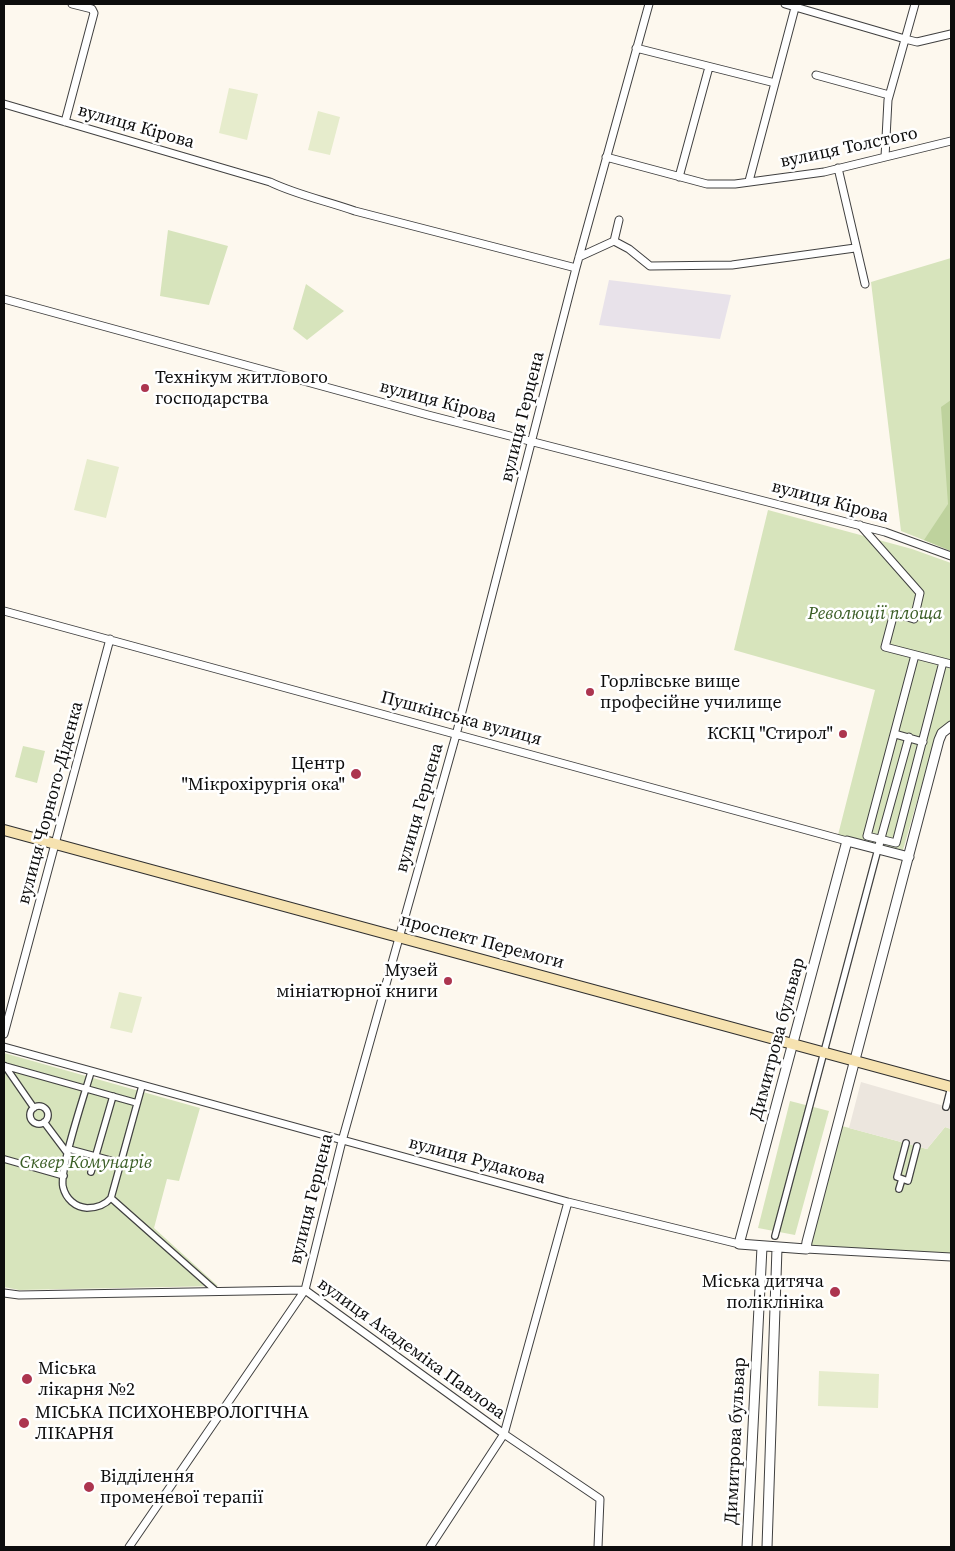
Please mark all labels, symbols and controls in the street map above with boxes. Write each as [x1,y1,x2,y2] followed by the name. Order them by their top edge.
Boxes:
[75,100,197,154] street label: вулиця Кірова
[778,123,920,173] street label: вулиця Толстого
[496,349,550,485] street label: вулиця Герцена
[155,367,328,409] place label: Технікум житлового господарства
[377,376,499,428] street label: вулиця Кірова
[139,382,151,394] marker: Технікум житлового господарства
[769,476,891,528] street label: вулиця Кірова
[808,603,942,625] park label: Революції площа
[600,671,782,714] place label: Горлівське вище професійне училище
[584,686,596,698] marker: Горлівське вище професійне училище
[378,687,544,751] street label: Пушкінська вулиця
[13,699,89,907] street label: вулиця Чорного-Діденка
[707,723,833,745] place label: КСКЦ "Стирол"
[837,728,849,740] marker: КСКЦ "Стирол"
[391,741,449,875] street label: вулиця Герцена
[181,753,345,796] place label: Центр "Мікрохірургія ока"
[349,767,363,781] marker: Центр "Мікрохірургія ока"
[398,910,566,974] street label: проспект Перемоги
[746,955,810,1123] street label: Димитрова бульвар
[276,960,438,1002] place label: Музей мініатюрної книги
[442,975,454,987] marker: Музей мініатюрної книги
[285,1131,339,1267] street label: вулиця Герцена
[406,1132,548,1190] street label: вулиця Рудакова
[20,1152,152,1174] park label: Сквер Комунарів
[702,1271,824,1314] place label: Міська дитяча поліклініка
[313,1274,509,1424] street label: вулиця Академіка Павлова
[828,1285,842,1299] marker: Міська дитяча поліклініка
[721,1357,751,1525] street label: Димитрова бульвар
[38,1358,135,1400] place label: Міська лікарня №2
[20,1372,34,1386] marker: Міська лікарня №2
[35,1402,309,1445] place label: МІСЬКА ПСИХОНЕВРОЛОГІЧНА ЛІКАРНЯ
[17,1416,31,1430] marker: МІСЬКА ПСИХОНЕВРОЛОГІЧНА ЛІКАРНЯ
[100,1466,263,1508] place label: Відділення променевої терапії
[82,1480,96,1494] marker: Відділення променевої терапії

